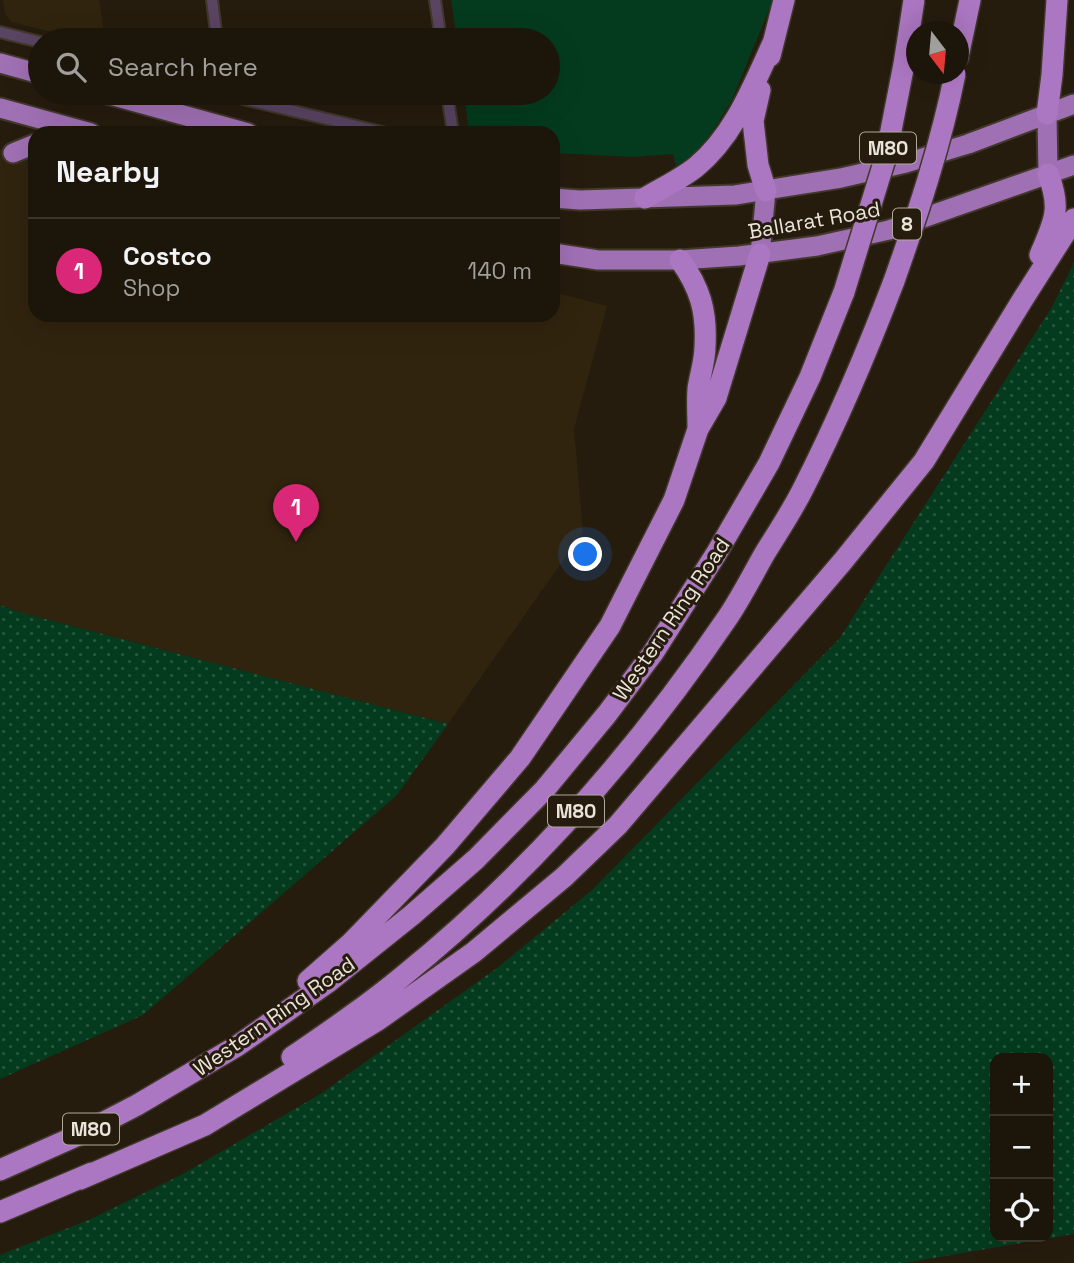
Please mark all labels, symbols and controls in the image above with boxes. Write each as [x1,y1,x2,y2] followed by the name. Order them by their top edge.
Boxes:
[906,21,969,84] north arrow
[28,28,560,105] search box
[52,48,90,86] icon: search
[108,50,258,84] text: Search here
[860,132,916,164] road number: M80
[56,152,160,191] text: Nearby
[746,195,882,245] street label: Ballarat Road
[893,208,921,240] road number: 8
[123,239,212,273] text: Costco
[74,256,84,286] text: 1
[468,256,532,286] text: 140 m
[123,273,180,303] text: Shop
[273,484,319,542] pin: 1
[606,532,736,706] street label: Western Ring Road
[568,537,602,571] your location
[548,796,604,826] road number: M80
[188,950,360,1082] street label: Western Ring Road
[990,1053,1053,1242] map controls
[990,1053,1053,1116] button: +
[63,1114,119,1144] road number: M80
[990,1116,1053,1179] button: −
[990,1179,1053,1242] button: locate

